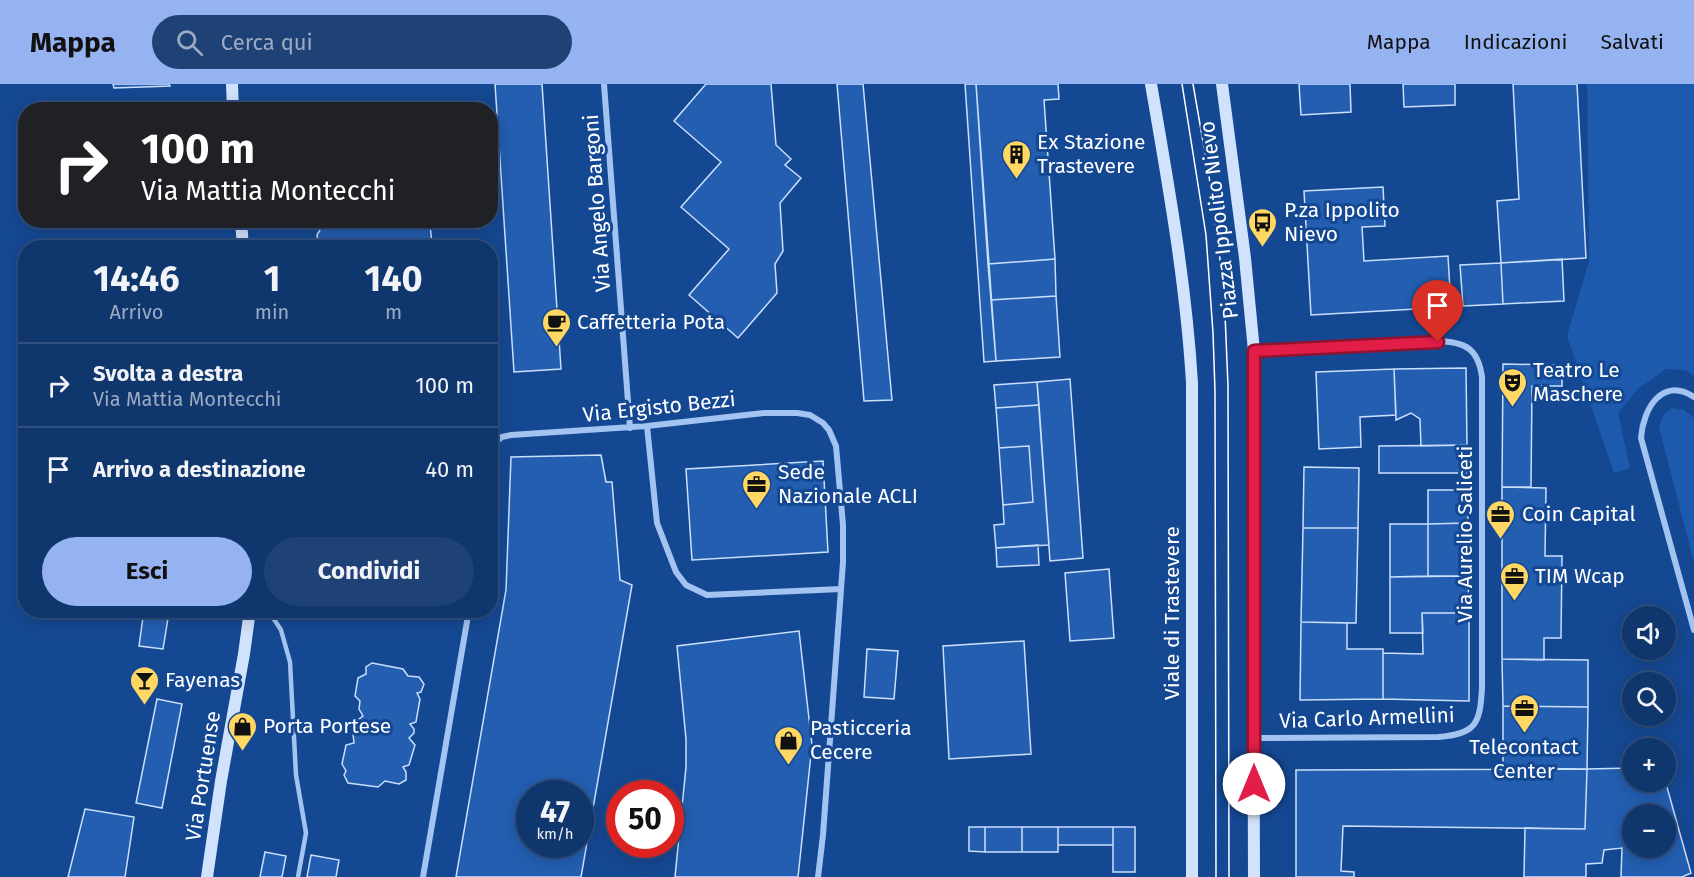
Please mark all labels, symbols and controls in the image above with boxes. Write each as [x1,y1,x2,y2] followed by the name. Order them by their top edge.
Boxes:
[152,15,572,69] search box
[30,26,116,59] text: Mappa
[173,26,206,59] icon: search
[221,29,313,56] text: Cerca qui
[1367,29,1431,55] text: Mappa
[1464,29,1567,55] text: Indicazioni
[1600,29,1664,55] text: Salvati
[578,113,616,293] street label: Via Angelo Bargoni
[1194,120,1244,320] street label: Piazza Ippolito Nievo
[141,124,255,174] text: 100 m
[42,126,120,204] icon: right
[1037,129,1145,179] place label: Ex Stazione Trastevere
[1000,138,1032,180] building icon: Ex Stazione Trastevere
[141,175,395,207] text: Via Mattia Montecchi
[1284,197,1400,247] place label: P.za Ippolito Nievo
[1247,206,1279,248] bus stop icon: P.za Ippolito Nievo
[93,257,179,301] text: 14:46
[264,257,280,301] text: 1
[365,257,423,301] text: 140
[1412,280,1463,342] pin
[1421,289,1454,322] icon: arrive
[109,300,163,324] text: Arrivo
[255,300,289,324] text: min
[385,300,402,324] text: m
[540,306,572,348] cafe icon: Caffetteria Pota
[577,309,725,335] place label: Caffetteria Pota
[1533,357,1623,407] place label: Teatro Le Maschere
[93,360,243,387] text: Svolta a destra
[1496,366,1528,408] theatre icon: Teatro Le Maschere
[42,369,75,402] icon: right
[415,372,474,399] text: 100 m
[581,386,737,428] street label: Via Ergisto Bezzi
[93,387,282,411] text: Via Mattia Montecchi
[1452,446,1478,622] street label: Via Aurelio Saliceti
[42,453,75,486] icon: arrive
[93,456,306,483] text: Arrivo a destinazione
[425,456,474,483] text: 40 m
[778,459,918,509] place label: Sede Nazionale ACLI
[741,468,773,510] office icon: Sede Nazionale ACLI
[1485,498,1517,540] office icon: Coin Capital
[1522,501,1636,527] place label: Coin Capital
[1159,526,1185,700] street label: Viale di Trastevere
[42,537,252,606] button: Esci
[264,537,474,606] button: Condividi
[1498,560,1530,602] office icon: TIM Wcap
[1535,563,1625,589] place label: TIM Wcap
[1622,606,1676,858] map controls
[1622,606,1676,660] button: sound
[128,664,160,706] bar icon: Fayenas
[165,667,240,693] place label: Fayenas
[1622,672,1676,726] button: search
[1508,692,1540,734] office icon: Telecontact Center
[1279,702,1455,734] street label: Via Carlo Armellini
[180,709,226,843] street label: Via Portuense
[226,710,258,752] shop icon: Porta Portese
[263,713,391,739] place label: Porta Portese
[810,715,912,765] place label: Pasticceria Cecere
[773,724,805,766] shop icon: Pasticceria Cecere
[1469,734,1579,784] place label: Telecontact Center
[1622,738,1676,792] button: +
[1222,752,1286,816] position arrow
[606,780,684,858] speed limit sign: 50
[540,794,570,830] text: 47
[1622,804,1676,858] button: −
[536,825,574,843] text: km/h

